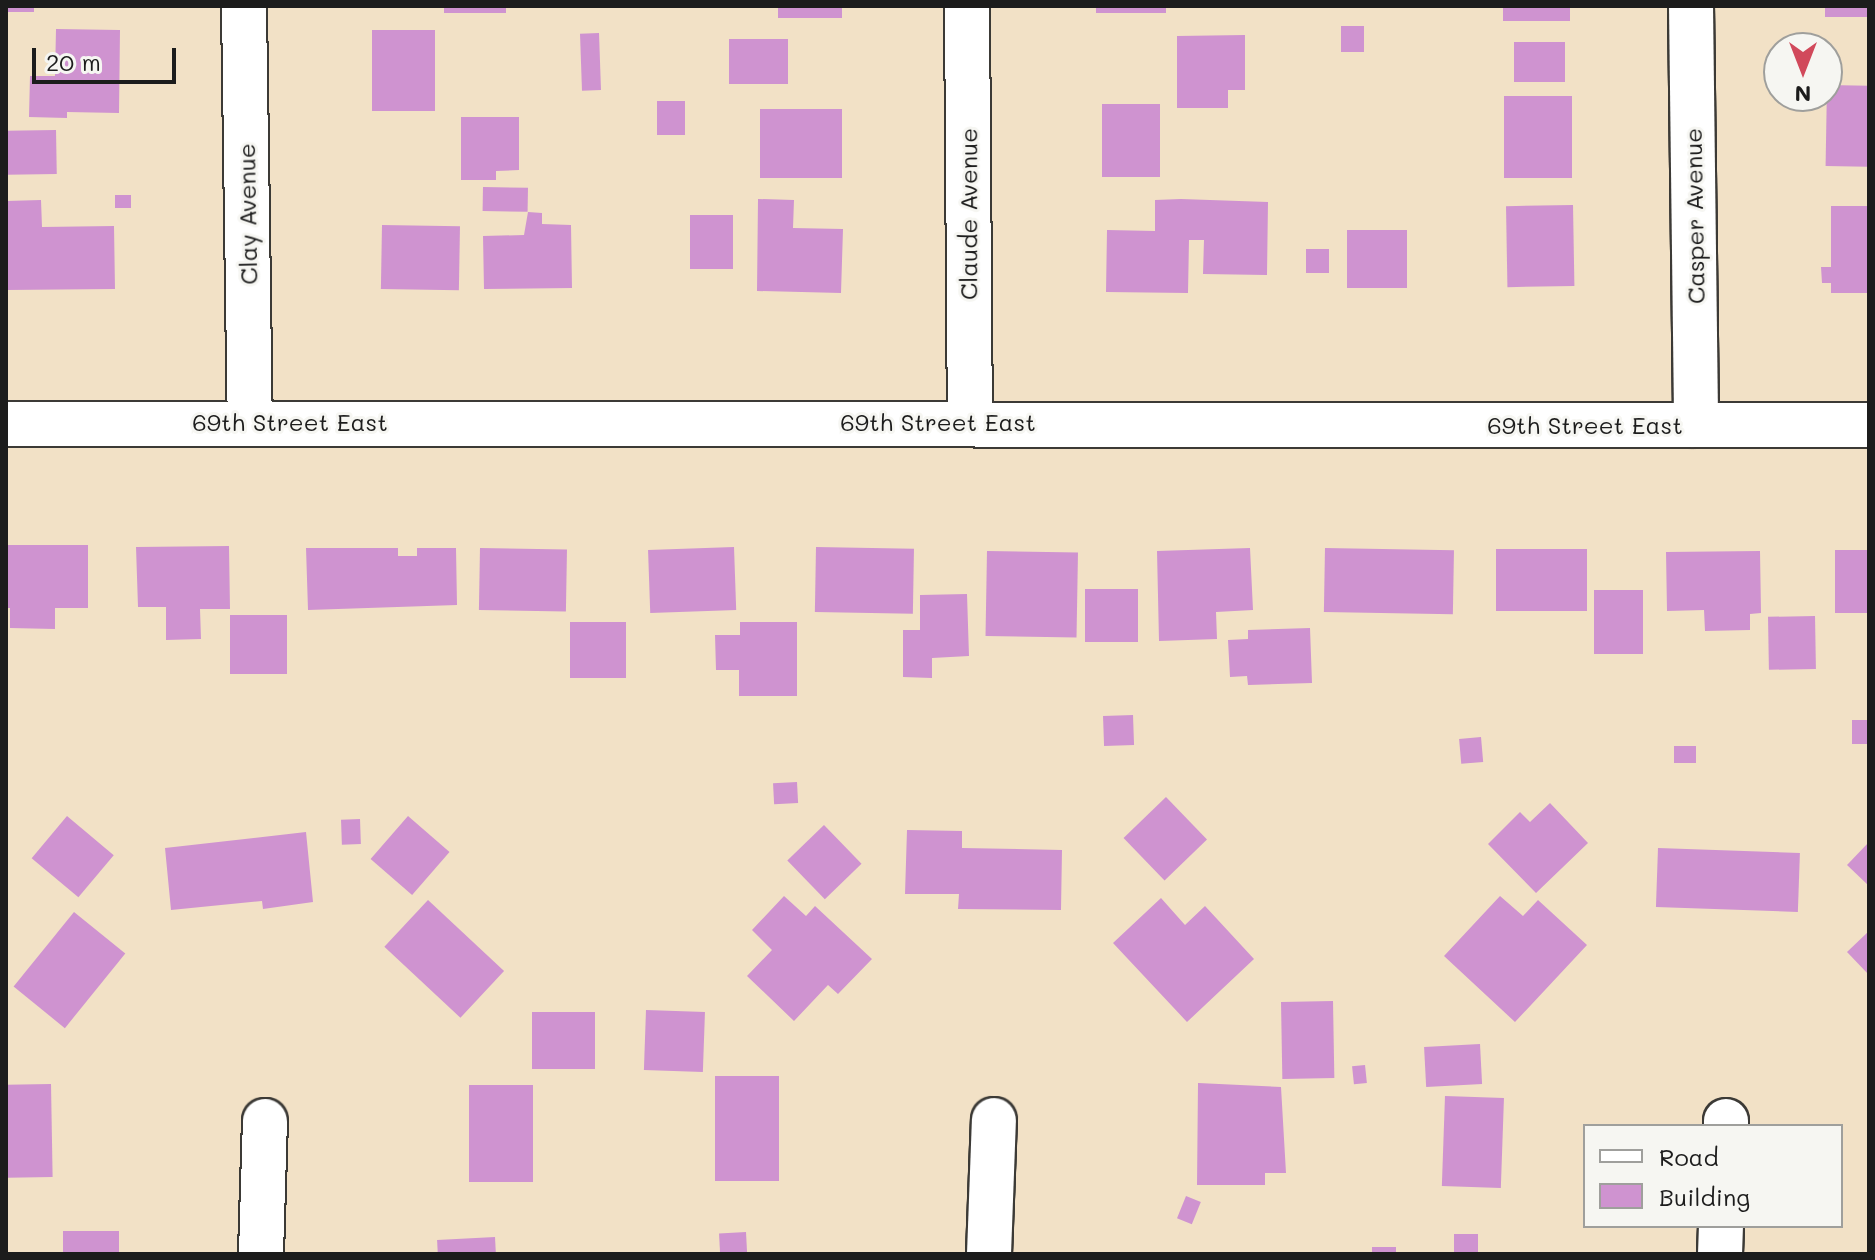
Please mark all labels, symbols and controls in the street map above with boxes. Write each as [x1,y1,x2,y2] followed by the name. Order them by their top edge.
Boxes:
[36,32,180,82] scale bar
[1763,32,1843,112] north arrow
[46,46,101,77] text: 20 m
[1795,80,1811,109] text: N
[954,128,982,300] street label: Claude Avenue
[1678,128,1710,304] street label: Casper Avenue
[231,143,263,285] street label: Clay Avenue
[192,408,388,436] street label: 69th Street East
[840,408,1036,436] street label: 69th Street East
[1487,411,1683,439] street label: 69th Street East
[1583,1124,1843,1228] legend
[1659,1141,1719,1172] text: Road
[1659,1181,1750,1212] text: Building

